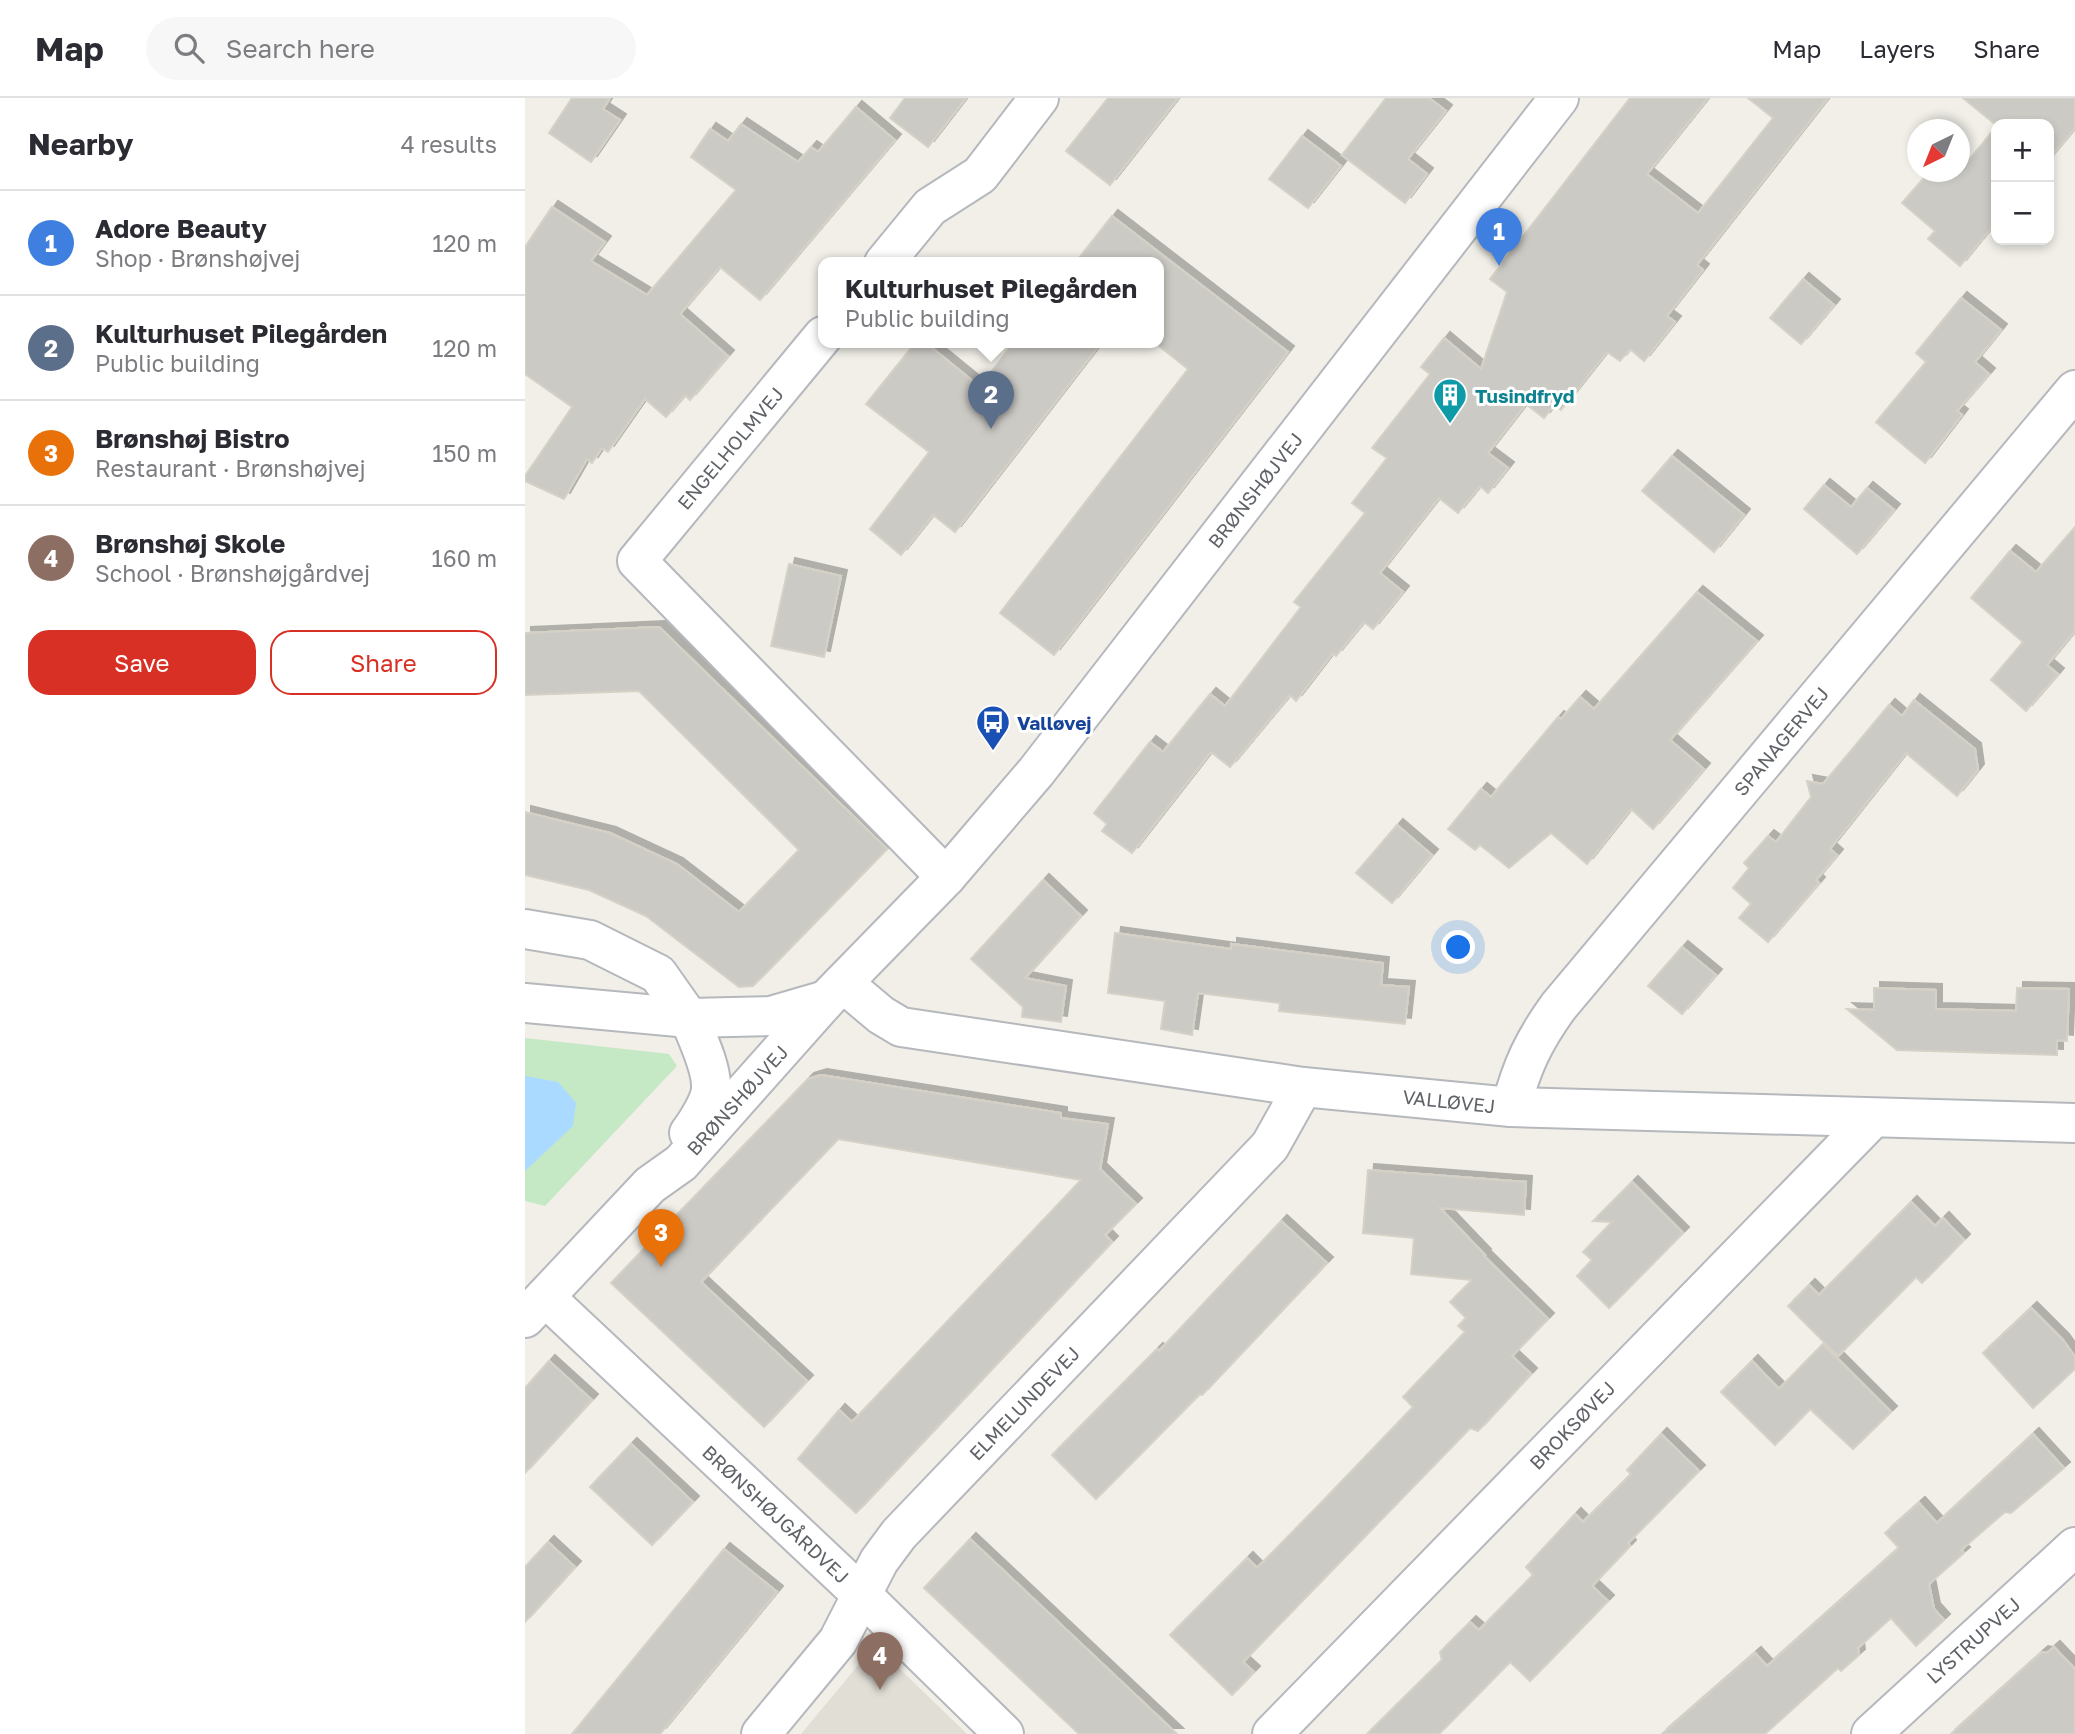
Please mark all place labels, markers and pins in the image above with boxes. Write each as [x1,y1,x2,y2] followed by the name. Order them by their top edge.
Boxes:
[1476,208,1522,266] pin: 1
[968,371,1014,429] pin: 2
[1431,376,1469,425] building icon: Tusindfryd
[1475,384,1574,407] place label: Tusindfryd
[974,703,1012,752] bus stop icon: Valløvej
[1017,711,1092,734] place label: Valløvej
[638,1209,684,1267] pin: 3
[857,1632,903,1690] pin: 4

